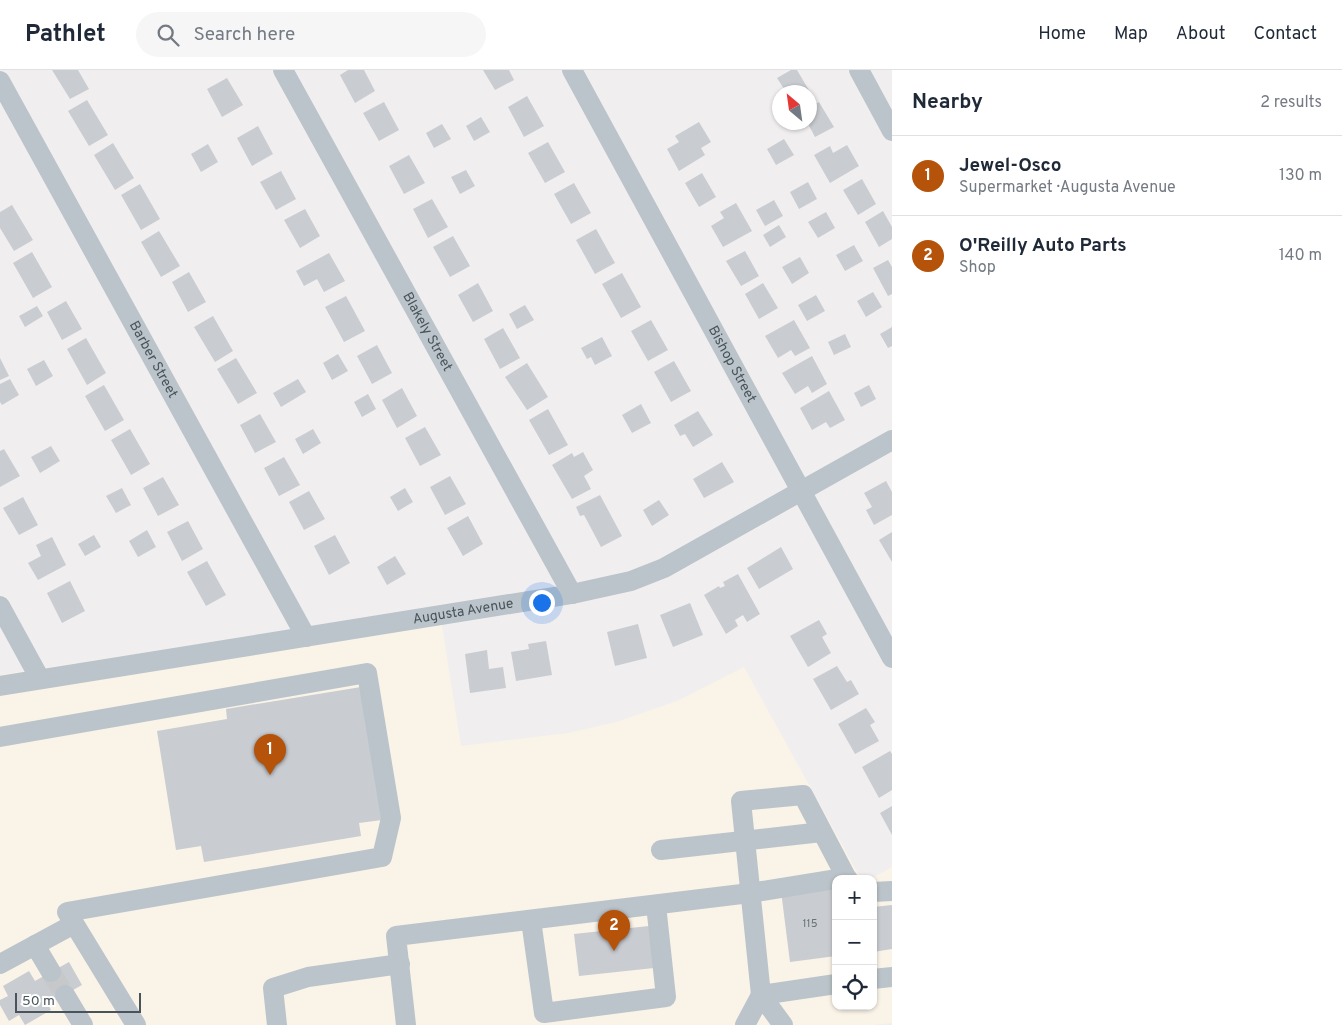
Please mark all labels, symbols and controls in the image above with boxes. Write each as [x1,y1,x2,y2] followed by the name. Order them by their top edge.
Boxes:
[136,12,486,57] search box
[25,20,106,50] text: Pathlet
[154,21,182,49] icon: search
[194,23,295,47] text: Search here
[1038,23,1086,46] text: Home
[1114,23,1148,46] text: Map
[1176,23,1225,46] text: About
[1253,23,1317,46] text: Contact
[772,85,817,130] north arrow
[912,89,983,116] text: Nearby
[1260,93,1322,113] text: 2 results
[959,154,1062,178] text: Jewel-Osco
[925,166,931,186] text: 1
[1279,166,1322,186] text: 130 m
[959,178,1176,198] text: Supermarket · Augusta Avenue
[959,234,1127,258] text: O'Reilly Auto Parts
[923,246,933,266] text: 2
[1279,246,1322,266] text: 140 m
[959,258,996,278] text: Shop
[399,289,456,374] street label: Blakely Street
[125,318,181,401] street label: Barber Street
[704,323,760,406] street label: Bishop Street
[529,590,555,616] your location
[412,595,515,628] street label: Augusta Avenue
[254,734,286,775] pin: 1
[832,875,877,1010] map controls
[832,875,877,920] button: +
[598,910,630,951] pin: 2
[802,917,818,931] house number: 115
[832,920,877,965] button: −
[832,965,877,1010] button: locate
[15,990,141,1013] scale bar
[22,993,55,1010] text: 50 m

